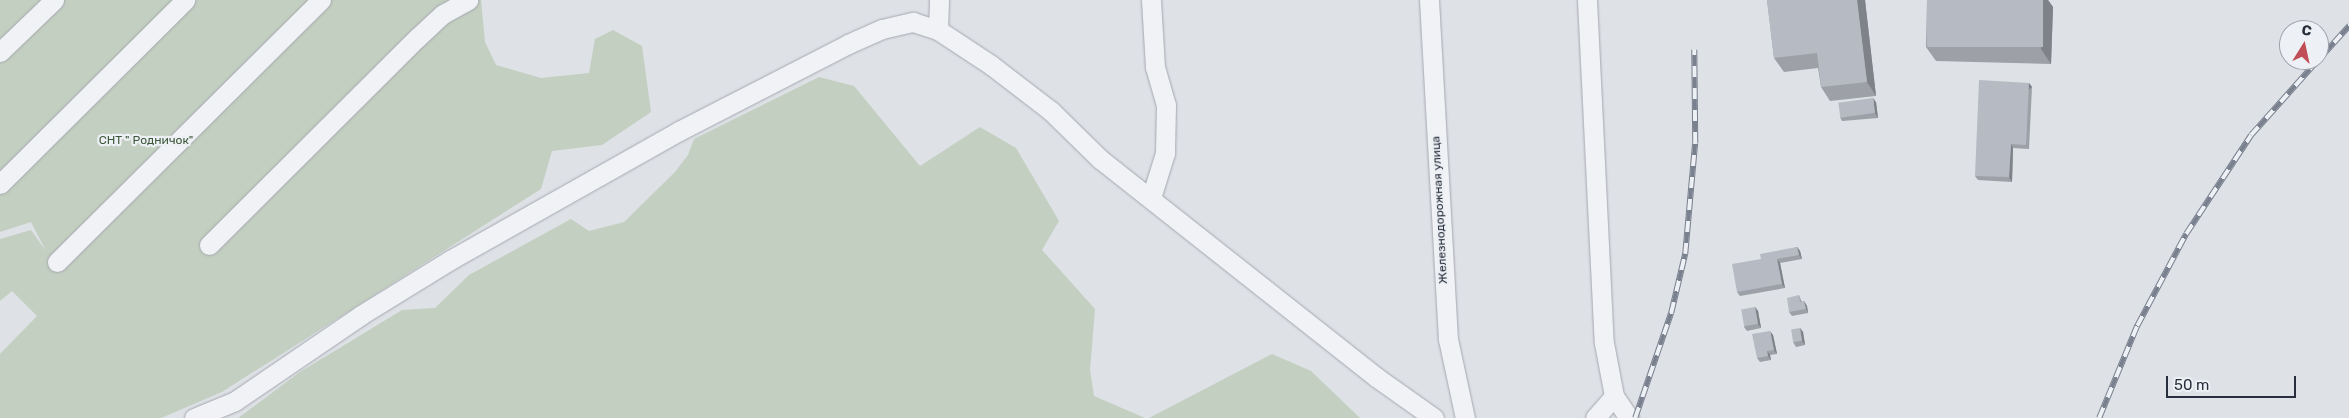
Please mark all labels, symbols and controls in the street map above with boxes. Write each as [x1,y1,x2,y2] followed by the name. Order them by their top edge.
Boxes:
[2279,20,2329,70] north arrow
[2300,21,2313,40] text: С
[99,134,193,148] park label: СНТ " Родничок"
[1429,136,1451,284] street label: Железнодорожная улица
[2169,366,2299,398] scale bar
[2174,376,2209,394] text: 50 m

